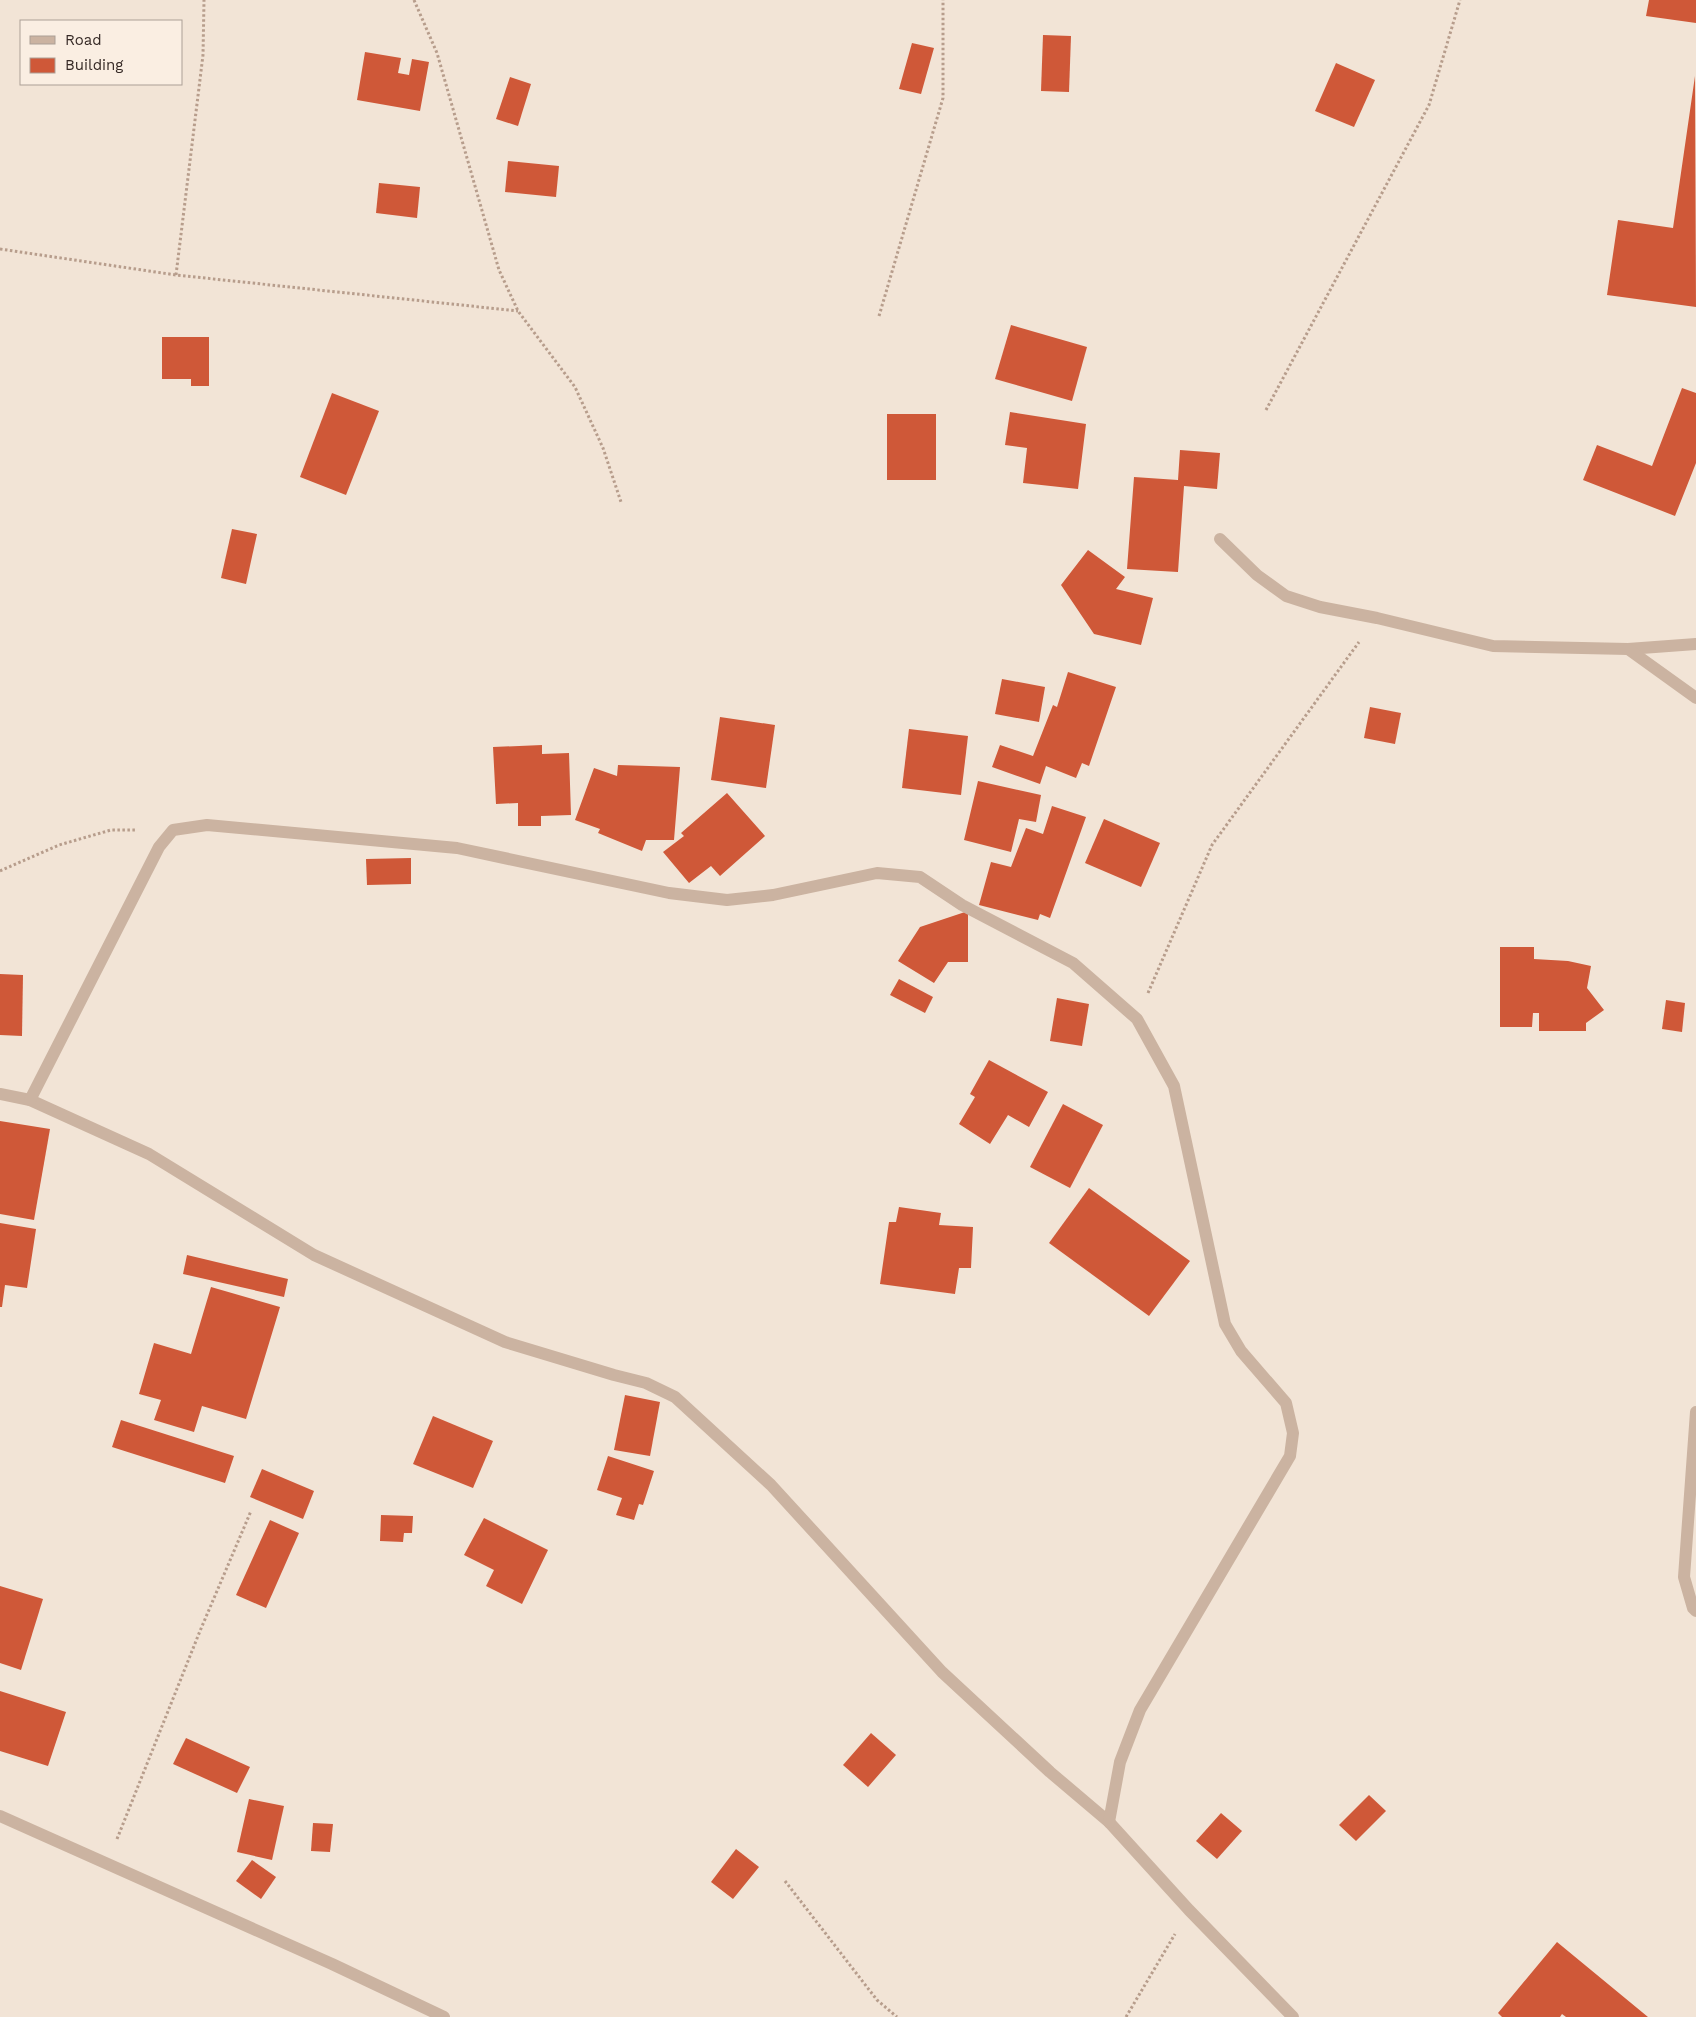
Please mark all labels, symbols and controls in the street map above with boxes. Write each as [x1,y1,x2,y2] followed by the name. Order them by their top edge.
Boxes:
[20,20,182,85] legend
[65,31,102,49] text: Road
[65,56,123,74] text: Building

